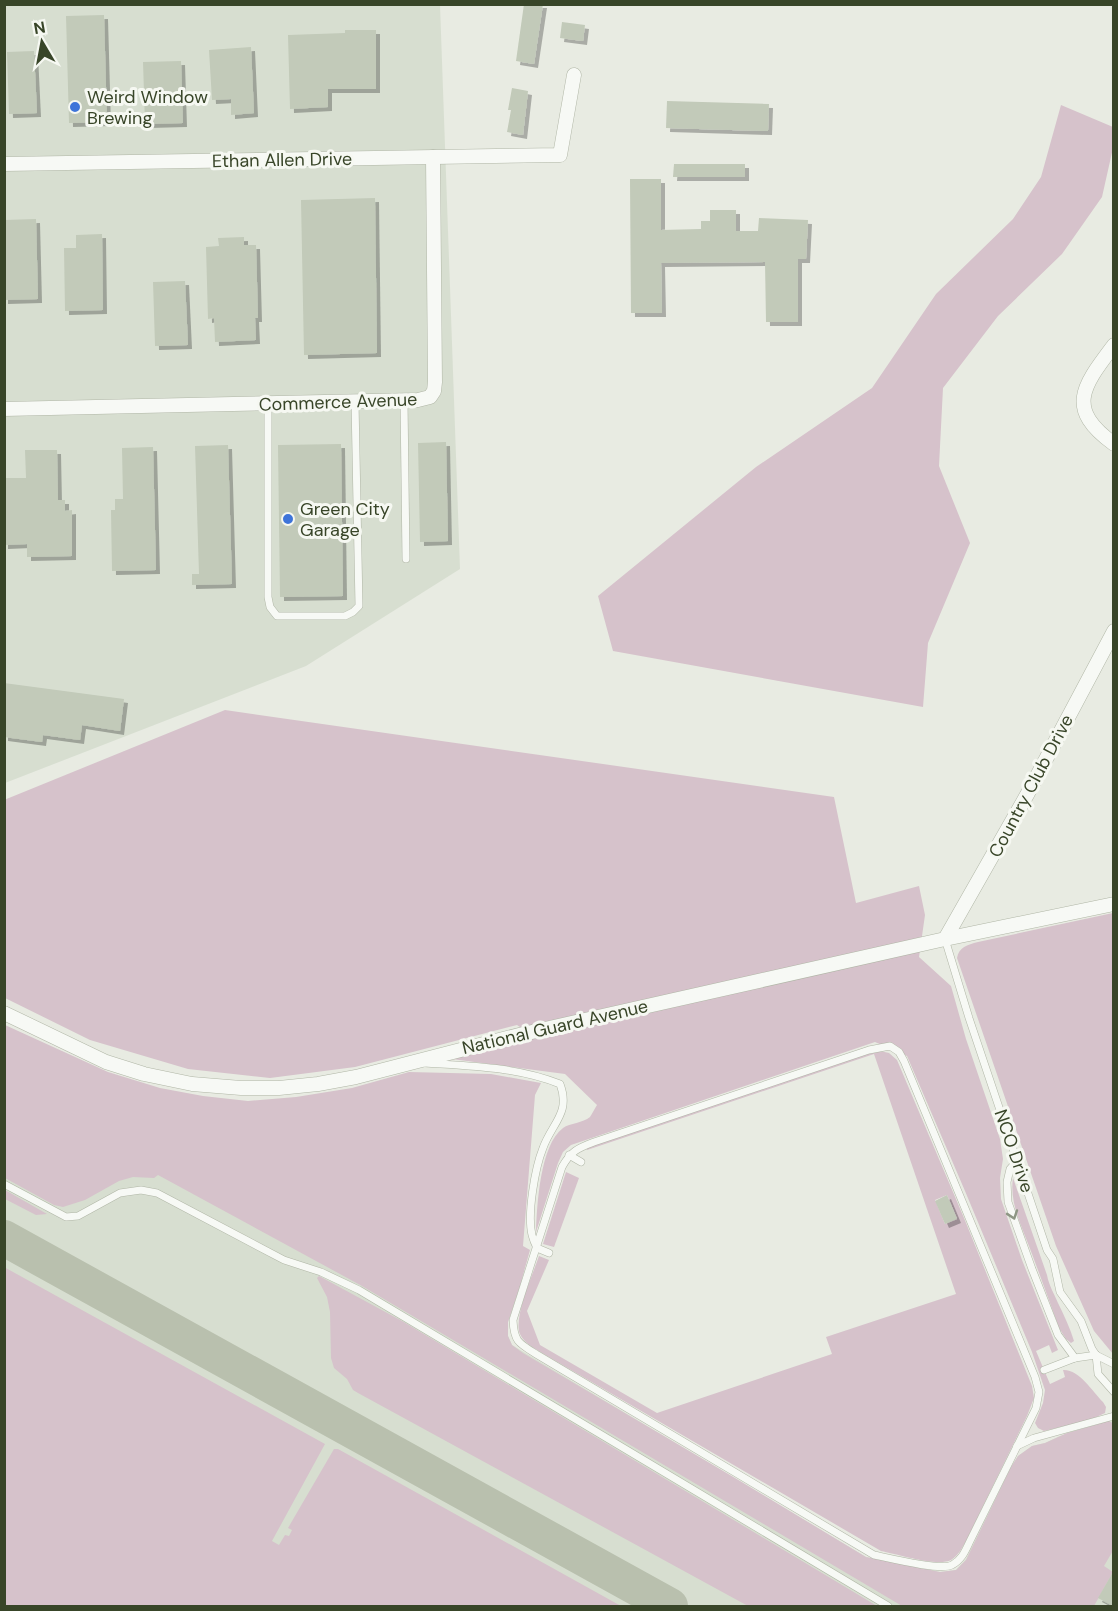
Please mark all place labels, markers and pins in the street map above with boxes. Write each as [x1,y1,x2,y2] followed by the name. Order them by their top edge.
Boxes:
[87,85,208,130] place label: Weird Window Brewing
[68,100,82,114] marker: Weird Window Brewing
[300,497,390,542] place label: Green City Garage
[281,512,295,526] marker: Green City Garage

